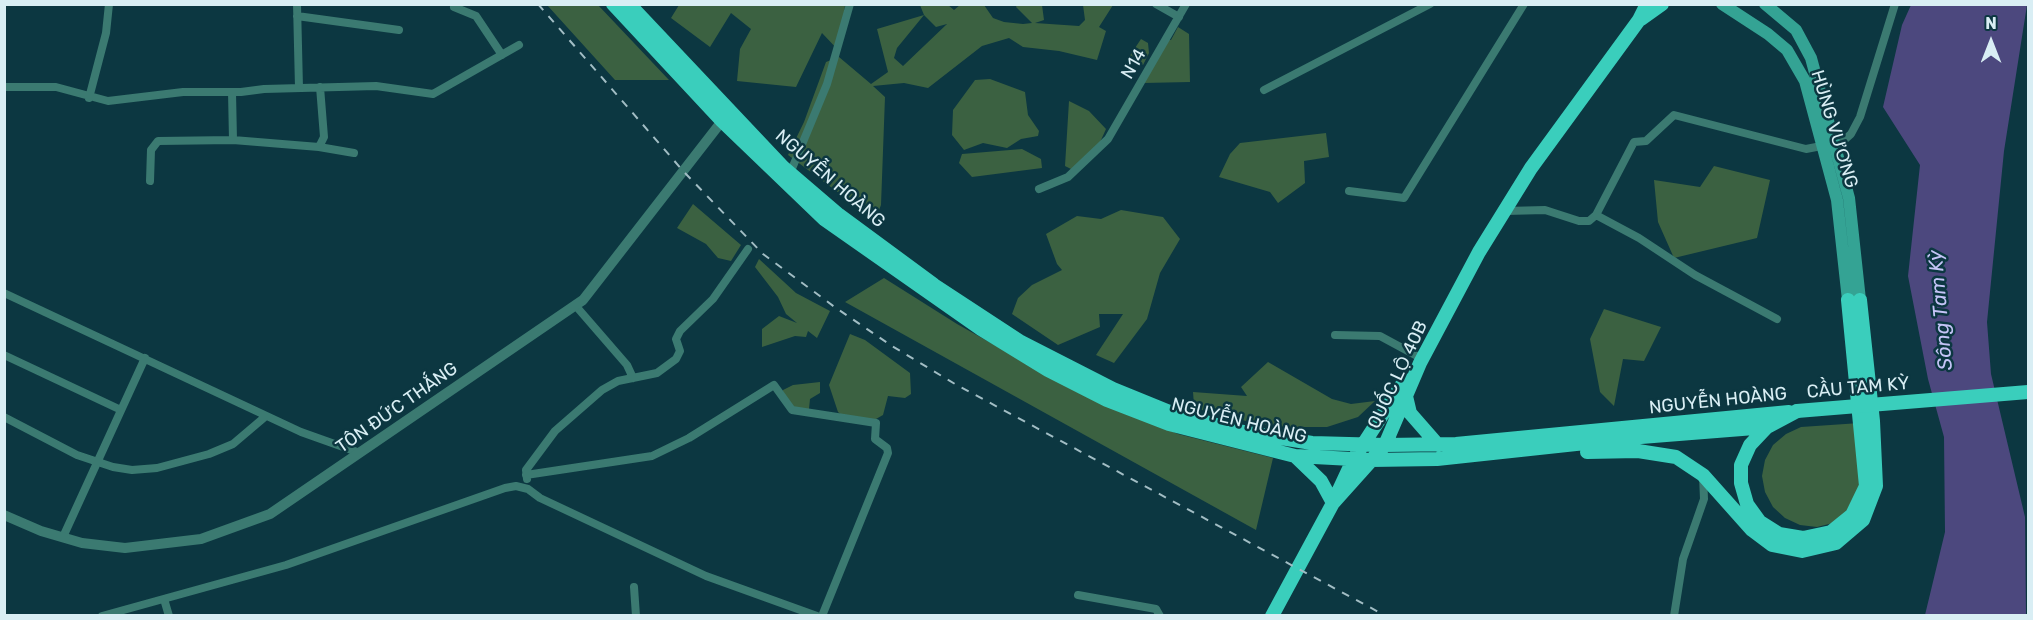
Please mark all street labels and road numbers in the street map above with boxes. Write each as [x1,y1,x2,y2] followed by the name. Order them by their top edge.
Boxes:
[1117,45,1151,83] street label: N14
[1806,68,1862,190] street label: HÙNG VƯƠNG
[771,125,889,233] street label: NGUYỄN HOÀNG
[1364,318,1432,432] street label: QUỐC LỘ 40B
[332,358,462,458] street label: TÔN ĐỨC THẮNG
[1806,373,1910,403] street label: CẦU TAM KỲ
[1648,383,1788,419] street label: NGUYỄN HOÀNG
[1169,394,1309,448] street label: NGUYỄN HOÀNG

